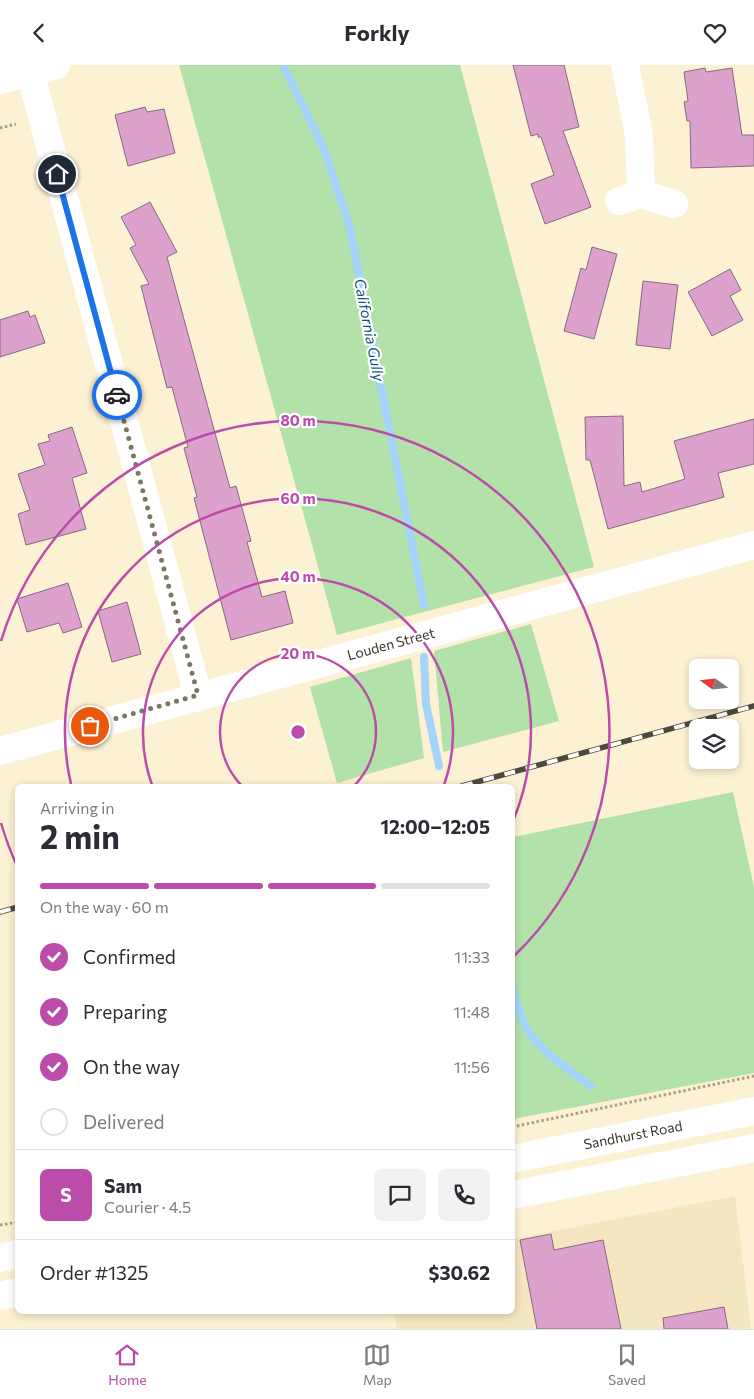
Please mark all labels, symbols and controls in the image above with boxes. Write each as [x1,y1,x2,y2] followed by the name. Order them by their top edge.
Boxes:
[25,19,53,47] icon: back
[344,19,410,46] text: Forkly
[701,19,729,47] icon: heart
[36,153,78,195] pin
[43,160,71,188] icon: home
[351,277,389,384] water label: California Gully
[92,370,142,420] courier
[103,381,131,409] icon: car
[280,411,316,429] text: 80 m
[280,489,316,507] text: 60 m
[280,567,316,585] text: 40 m
[345,624,437,663] street label: Louden Street
[281,644,315,662] text: 20 m
[689,659,739,709] north arrow
[689,659,739,769] map controls
[69,705,111,747] pin
[76,712,104,740] icon: bag
[689,719,739,769] button: layers
[289,723,307,741] centre of rings
[40,798,114,817] text: Arriving in
[381,815,490,838] text: 12:00–12:05
[40,816,120,856] text: 2 min
[40,897,169,916] text: On the way · 60 m
[40,943,68,971] icon: check
[83,945,176,968] text: Confirmed
[454,947,490,966] text: 11:33
[40,998,68,1026] icon: check
[83,1000,167,1023] text: Preparing
[453,1002,490,1021] text: 11:48
[40,1053,68,1081] icon: check
[83,1055,180,1078] text: On the way
[454,1057,490,1076] text: 11:56
[83,1110,164,1133] text: Delivered
[582,1117,684,1152] street label: Sandhurst Road
[374,1169,426,1221] button: chat
[438,1169,490,1221] button: phone
[104,1174,142,1197] text: Sam
[60,1183,72,1206] text: S
[104,1197,191,1216] text: Courier · 4.5
[40,1261,148,1284] text: Order #1325
[428,1261,490,1284] text: $30.62
[108,1341,147,1388] tab: Home
[363,1341,392,1388] tab: Map
[608,1341,646,1388] tab: Saved

